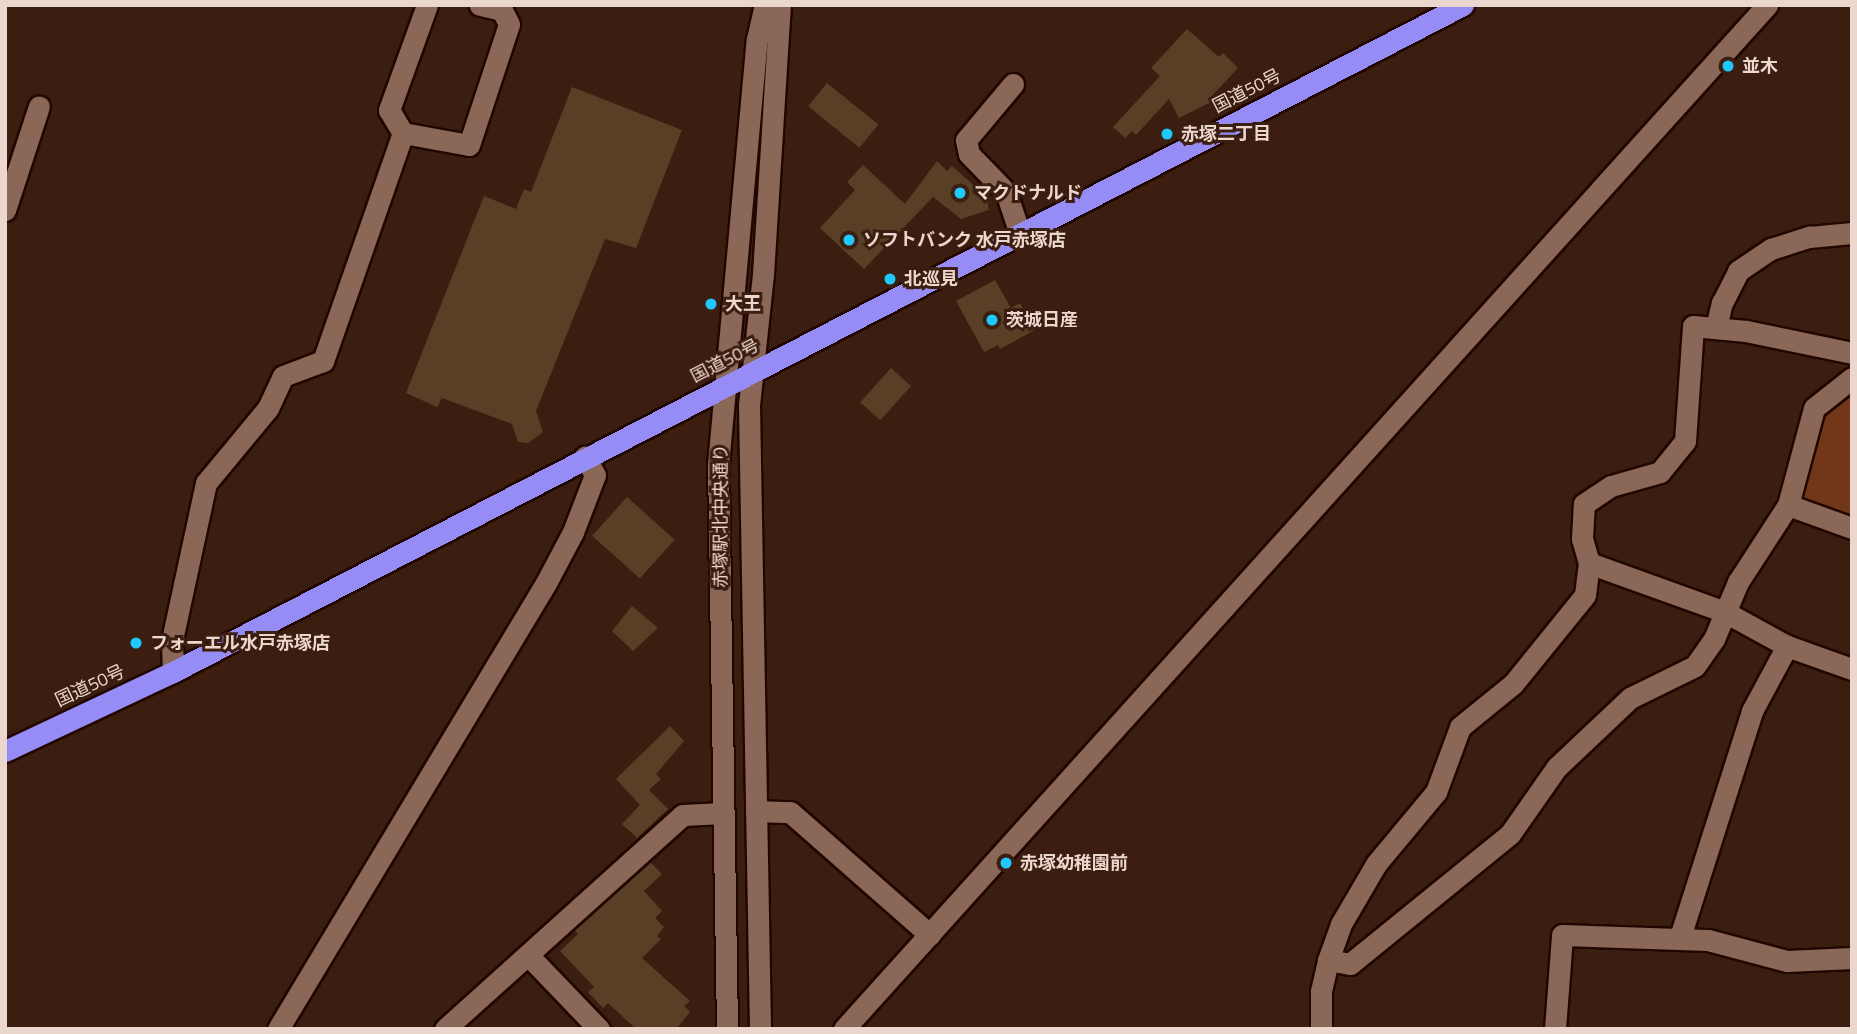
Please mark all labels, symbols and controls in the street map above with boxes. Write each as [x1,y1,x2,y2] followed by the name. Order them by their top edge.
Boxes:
[1742,55,1778,77] place label: 並木
[1720,58,1736,74] marker: 並木
[1209,65,1285,117] street label: 国道50号
[1181,123,1271,145] place label: 赤塚二丁目
[1159,126,1175,142] marker: 赤塚二丁目
[974,182,1082,204] place label: マクドナルド
[952,185,968,201] marker: マクドナルド
[863,229,1065,251] place label: ソフトバンク 水戸赤塚店
[841,232,857,248] marker: ソフトバンク 水戸赤塚店
[904,268,958,290] place label: 北巡見
[882,271,898,287] marker: 北巡見
[725,293,761,315] place label: 大王
[703,296,719,312] marker: 大王
[1006,309,1078,331] place label: 茨城日産
[984,312,1000,328] marker: 茨城日産
[687,335,763,387] street label: 国道50号
[710,444,732,588] street label: 赤塚駅北中央通り
[150,632,330,654] place label: フォーエル水戸赤塚店
[128,635,144,651] marker: フォーエル水戸赤塚店
[52,661,128,711] street label: 国道50号
[1020,852,1128,874] place label: 赤塚幼稚園前
[998,855,1014,871] marker: 赤塚幼稚園前

